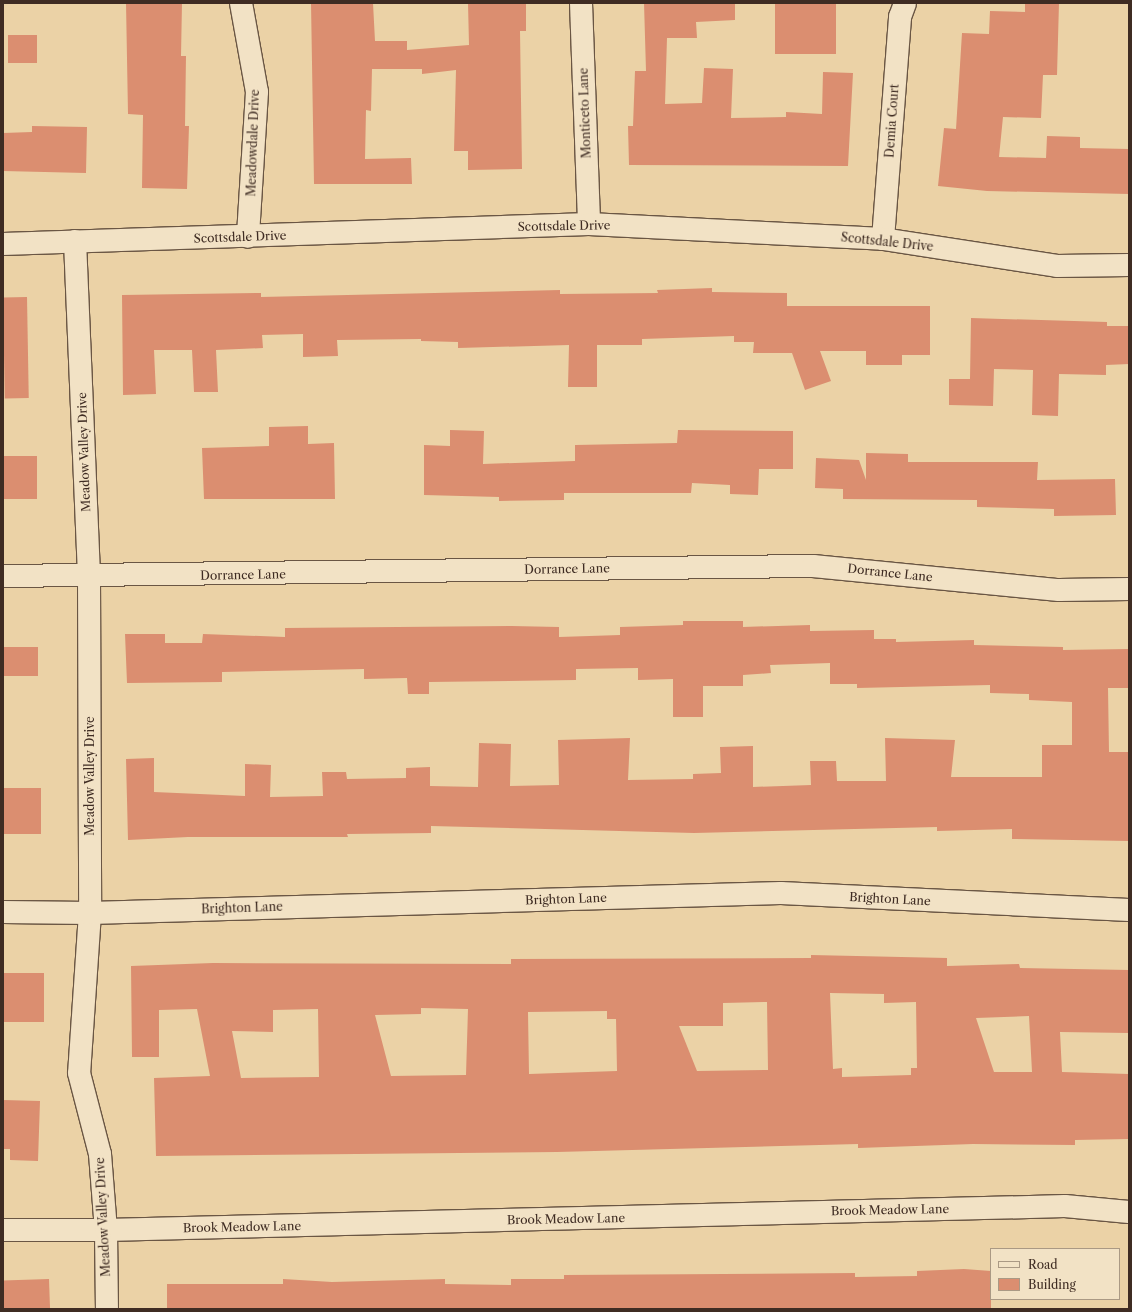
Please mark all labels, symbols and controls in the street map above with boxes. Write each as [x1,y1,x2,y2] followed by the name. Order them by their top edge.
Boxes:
[576,67,594,159] street label: Monticeto Lane
[882,84,902,158] street label: Demia Court
[244,89,262,197] street label: Meadowdale Drive
[517,218,611,234] street label: Scottsdale Drive
[193,228,287,246] street label: Scottsdale Drive
[840,230,934,254] street label: Scottsdale Drive
[75,391,93,513] street label: Meadow Valley Drive
[524,561,610,577] street label: Dorrance Lane
[847,561,933,585] street label: Dorrance Lane
[200,567,286,583] street label: Dorrance Lane
[83,716,97,836] street label: Meadow Valley Drive
[525,890,607,908] street label: Brighton Lane
[849,890,931,908] street label: Brighton Lane
[201,899,283,917] street label: Brighton Lane
[93,1156,113,1278] street label: Meadow Valley Drive
[830,1202,950,1218] street label: Brook Meadow Lane
[506,1211,626,1227] street label: Brook Meadow Lane
[182,1219,302,1235] street label: Brook Meadow Lane
[990,1248,1120,1300] legend
[1028,1257,1058,1272] text: Road
[1028,1277,1076,1292] text: Building

